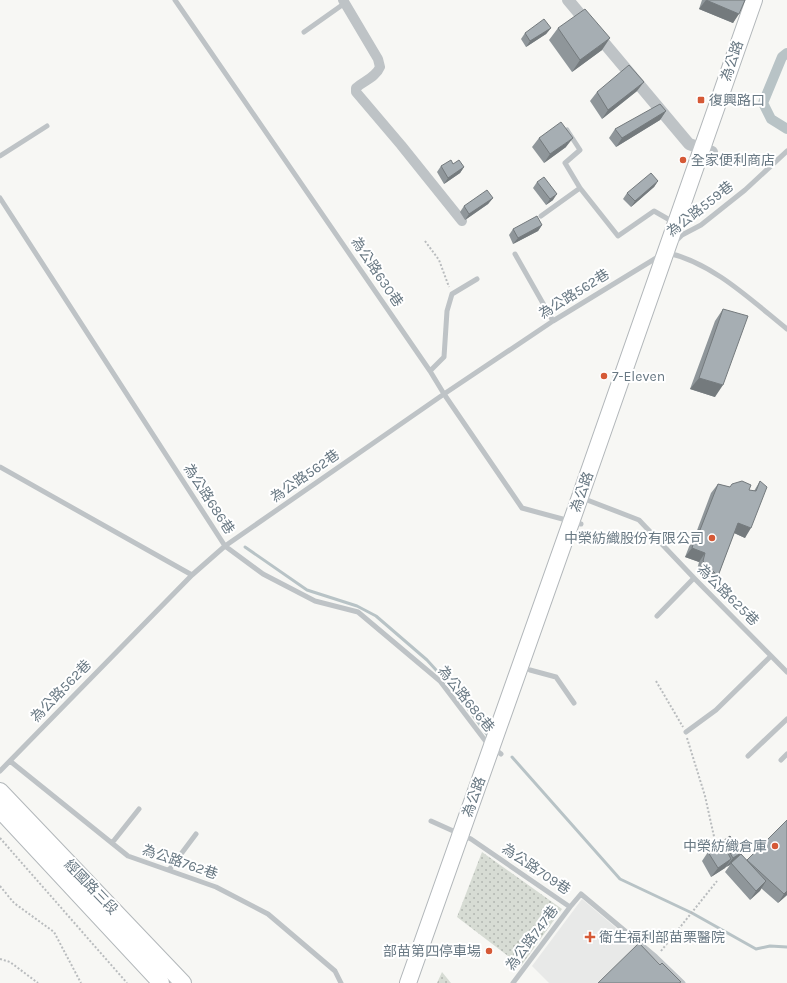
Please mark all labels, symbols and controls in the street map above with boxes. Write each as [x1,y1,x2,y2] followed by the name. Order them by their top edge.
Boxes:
[717,38,747,84] street label: 為公路
[709,92,765,109] place label: 復興路口
[696,95,706,105] marker: 復興路口
[691,152,775,169] place label: 全家便利商店
[678,155,688,165] marker: 全家便利商店
[663,178,737,240] street label: 為公路559巷
[347,234,407,310] street label: 為公路630巷
[536,266,612,322] street label: 為公路562巷
[612,368,665,385] place label: 7-Eleven
[599,371,609,381] marker: 7-Eleven
[267,446,343,506] street label: 為公路562巷
[180,461,238,537] street label: 為公路686巷
[567,469,597,515] street label: 為公路
[564,530,704,547] place label: 中榮紡織股份有限公司
[707,533,717,543] marker: 中榮紡織股份有限公司
[694,561,762,629] street label: 為公路625巷
[27,656,95,726] street label: 為公路562巷
[434,662,498,736] street label: 為公路686巷
[459,774,489,820] street label: 為公路
[683,838,767,855] place label: 中榮紡織倉庫
[498,840,574,898] street label: 為公路709巷
[140,841,220,883] street label: 為公路762巷
[770,841,780,851] marker: 中榮紡織倉庫
[61,856,121,918] street label: 經國路三段
[502,902,562,974] street label: 為公路747巷
[599,929,725,946] place label: 衛生福利部苗栗醫院
[584,931,596,943] marker: 衛生福利部苗栗醫院
[383,943,481,960] place label: 部苗第四停車場
[484,946,494,956] marker: 部苗第四停車場

